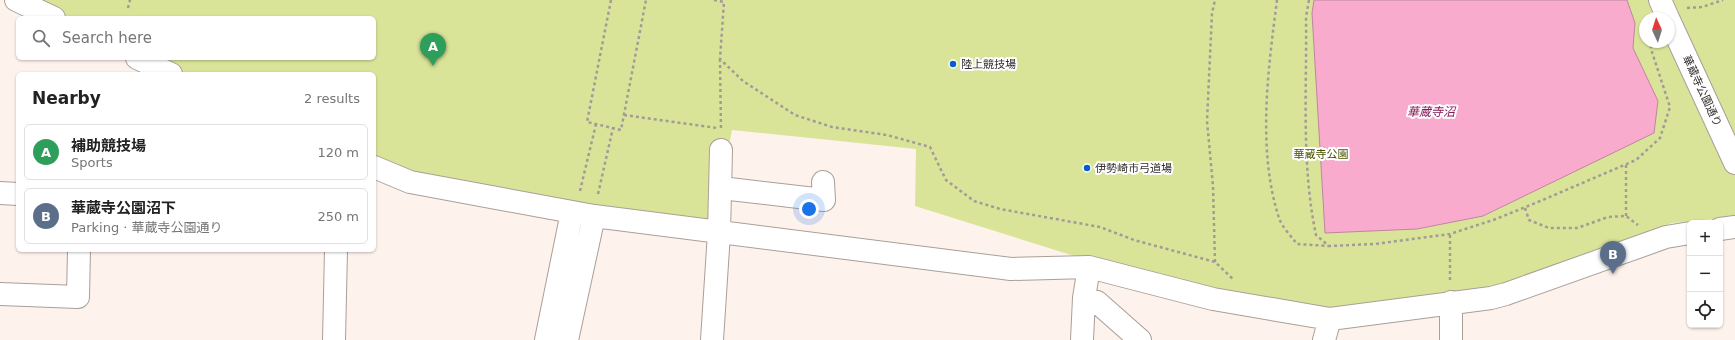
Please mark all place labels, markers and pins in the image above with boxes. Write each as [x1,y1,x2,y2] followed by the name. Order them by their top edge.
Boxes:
[420,33,446,66] pin: A
[961,58,1016,71] place label: 陸上競技場
[948,59,958,69] marker: 陸上競技場
[1095,162,1172,175] place label: 伊勢崎市弓道場
[1082,163,1092,173] marker: 伊勢崎市弓道場
[1600,241,1626,274] pin: B

